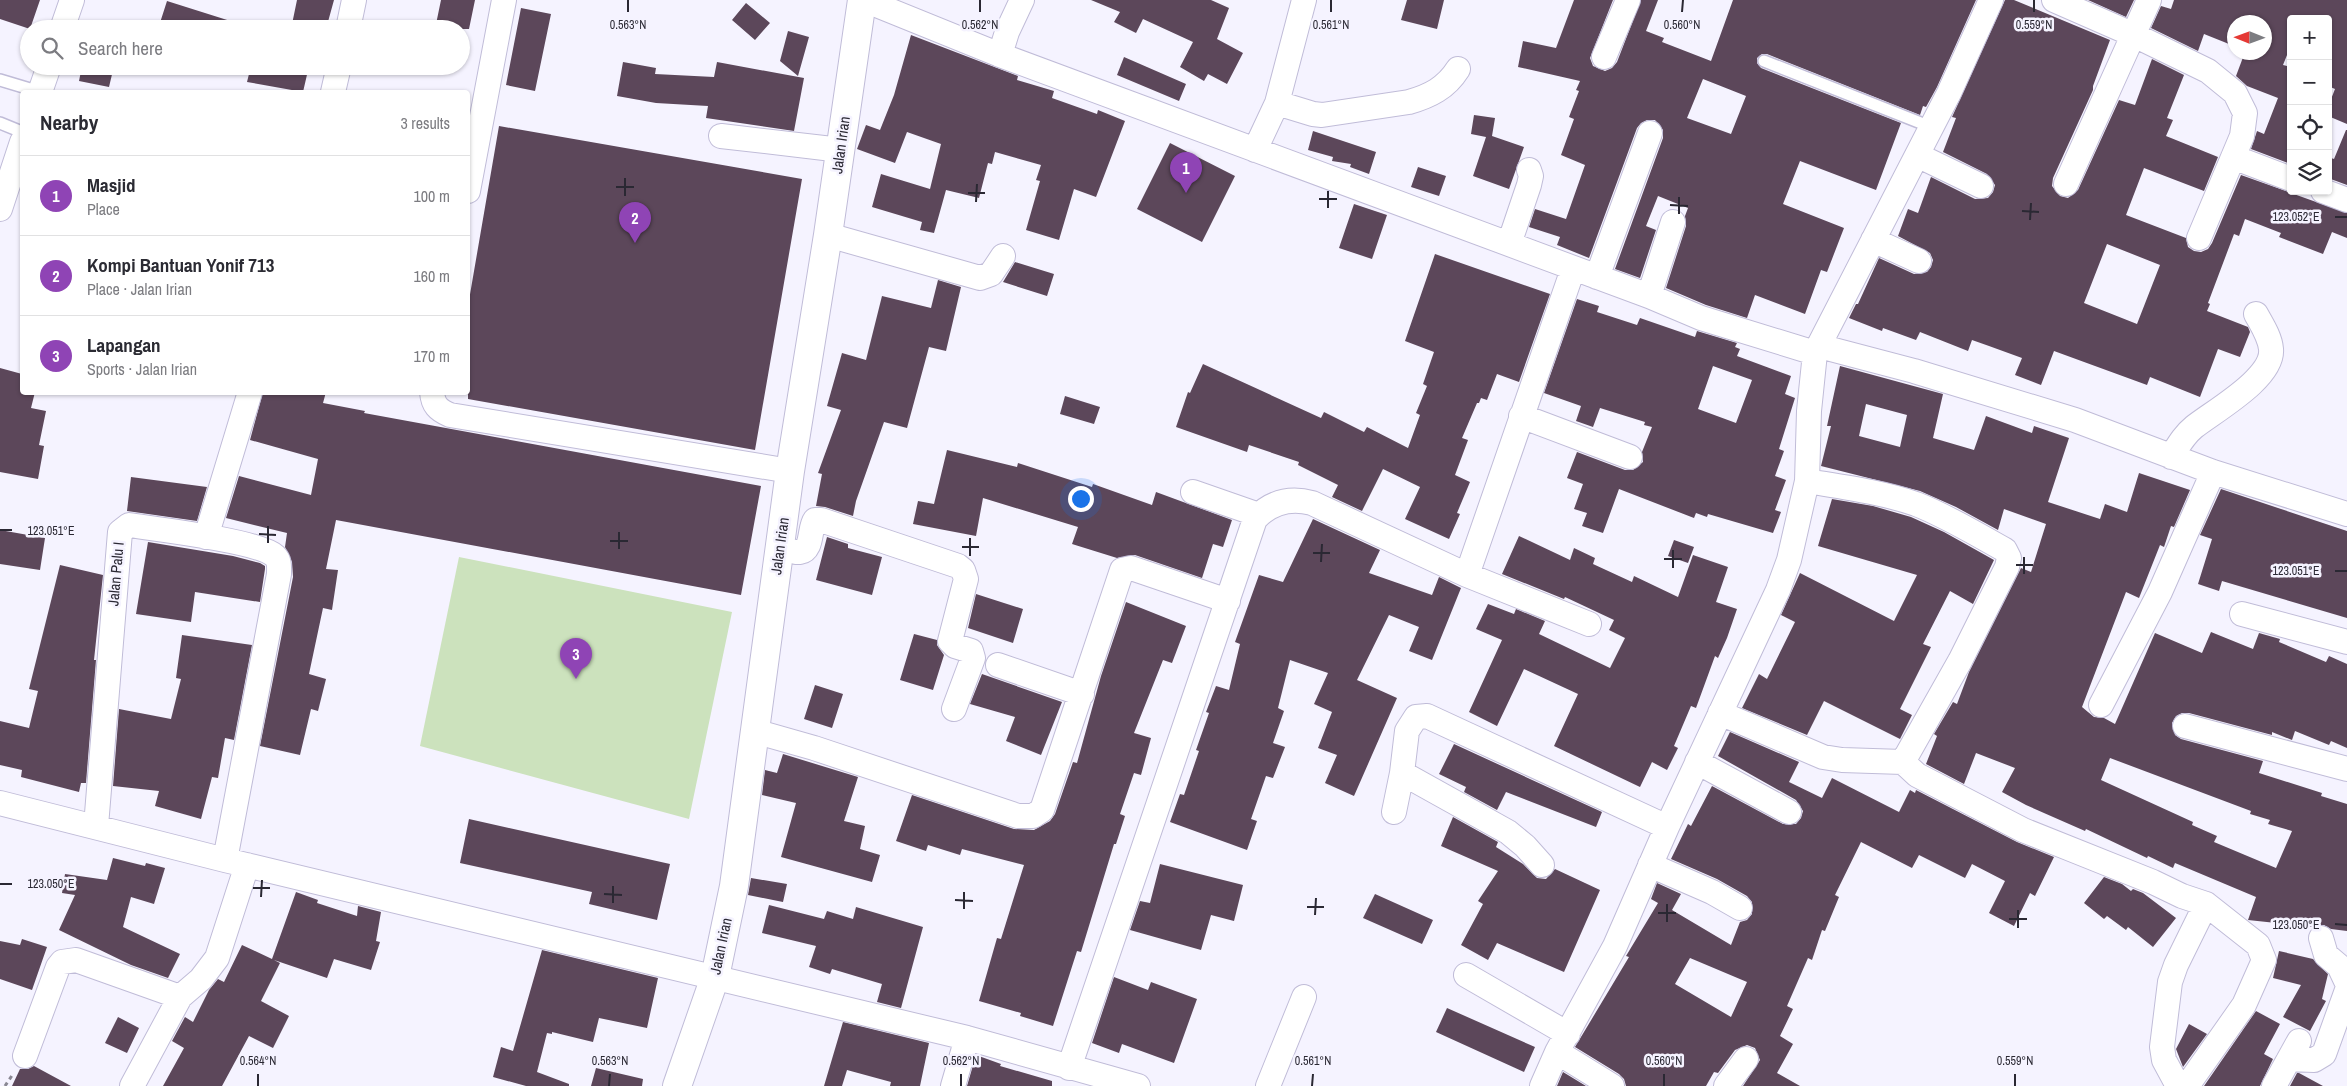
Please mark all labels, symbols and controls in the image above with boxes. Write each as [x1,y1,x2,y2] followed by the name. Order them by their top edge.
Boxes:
[2227,15,2272,60] north arrow
[2287,15,2332,195] map controls
[2287,15,2332,60] button: +
[610,17,646,33] text: 0.563°N
[962,17,998,33] text: 0.562°N
[1313,17,1349,33] text: 0.561°N
[1664,17,1700,33] text: 0.560°N
[2016,17,2052,33] text: 0.559°N
[20,20,470,75] search box
[38,34,66,62] icon: search
[78,35,163,61] text: Search here
[2287,60,2332,105] button: −
[2287,105,2332,150] button: locate
[40,108,98,137] text: Nearby
[400,112,450,134] text: 3 results
[826,115,855,175] street label: Jalan Irian
[2287,150,2332,195] button: layers
[1170,152,1202,193] pin: 1
[87,172,136,198] text: Masjid
[52,185,60,207] text: 1
[414,185,450,207] text: 100 m
[87,198,120,220] text: Place
[619,202,651,243] pin: 2
[2273,209,2319,225] text: 123.052°E
[87,252,274,278] text: Kompi Bantuan Yonif 713
[52,265,60,287] text: 2
[414,265,450,287] text: 160 m
[87,278,192,300] text: Place · Jalan Irian
[87,332,161,358] text: Lapangan
[52,345,60,367] text: 3
[414,345,450,367] text: 170 m
[87,358,197,380] text: Sports · Jalan Irian
[1068,486,1094,512] your location
[765,516,794,576] street label: Jalan Irian
[28,523,74,539] text: 123.051°E
[102,541,129,607] street label: Jalan Palu I
[2273,563,2319,579] text: 123.051°E
[560,638,592,679] pin: 3
[28,876,74,892] text: 123.050°E
[704,916,737,976] street label: Jalan Irian
[2273,917,2319,933] text: 123.050°E
[240,1053,276,1069] text: 0.564°N
[592,1053,628,1069] text: 0.563°N
[943,1053,979,1069] text: 0.562°N
[1295,1053,1331,1069] text: 0.561°N
[1646,1053,1682,1069] text: 0.560°N
[1997,1053,2033,1069] text: 0.559°N

